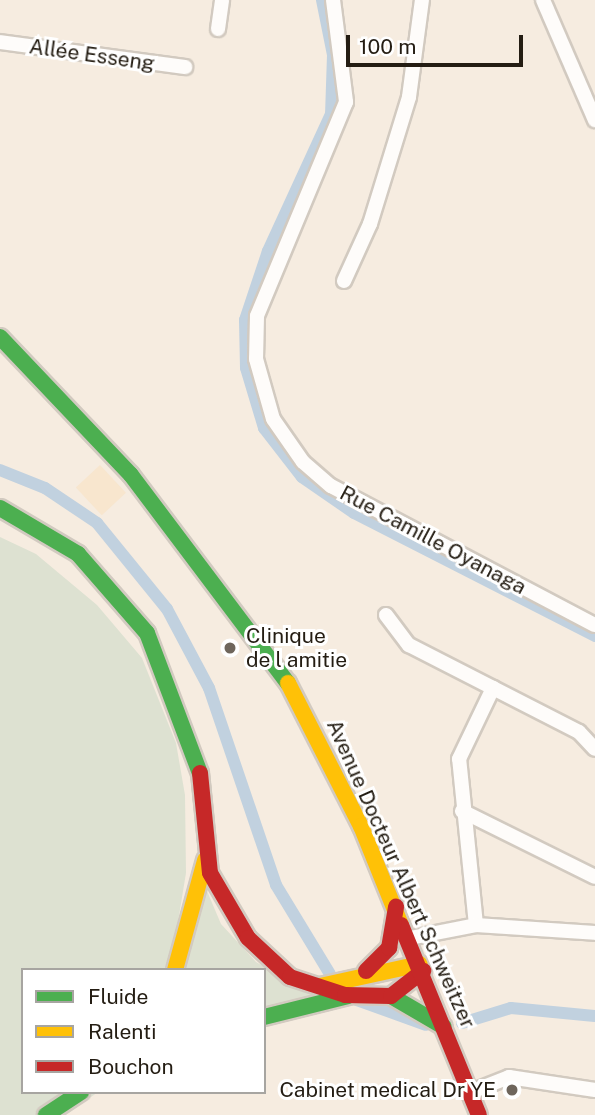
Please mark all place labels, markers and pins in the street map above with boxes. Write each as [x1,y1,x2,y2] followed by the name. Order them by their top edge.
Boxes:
[246,623,347,673] place label: Clinique de l amitie
[220,638,240,658] marker: Clinique de l amitie
[279,1077,496,1103] place label: Cabinet medical Dr YE
[502,1080,522,1100] marker: Cabinet medical Dr YE

